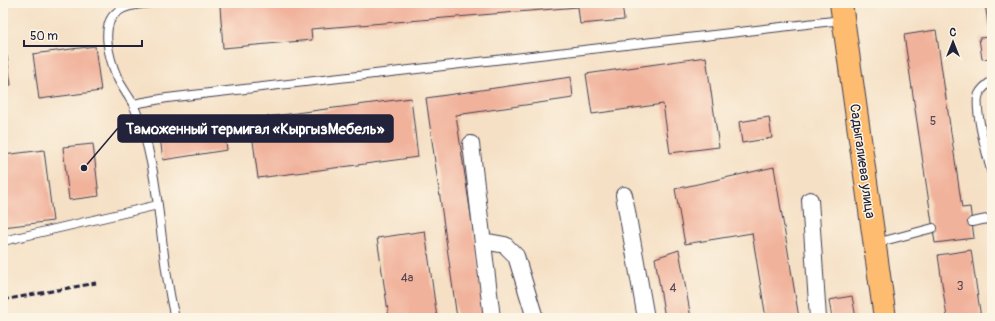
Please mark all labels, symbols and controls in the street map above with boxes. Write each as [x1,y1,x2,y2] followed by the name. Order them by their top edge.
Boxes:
[24,22,142,48] scale bar
[933,22,973,62] north arrow
[950,26,957,39] text: С
[30,29,58,44] text: 50 m
[846,103,879,220] street label: Садыгалиева улица
[930,114,936,129] house number: 5
[118,115,393,142] callout: Таможенный термигал «КыргызМебель»
[125,120,385,139] text: Таможенный термигал «КыргызМебель»
[401,271,414,286] house number: 4a
[957,279,964,294] house number: 3
[670,281,677,296] house number: 4

